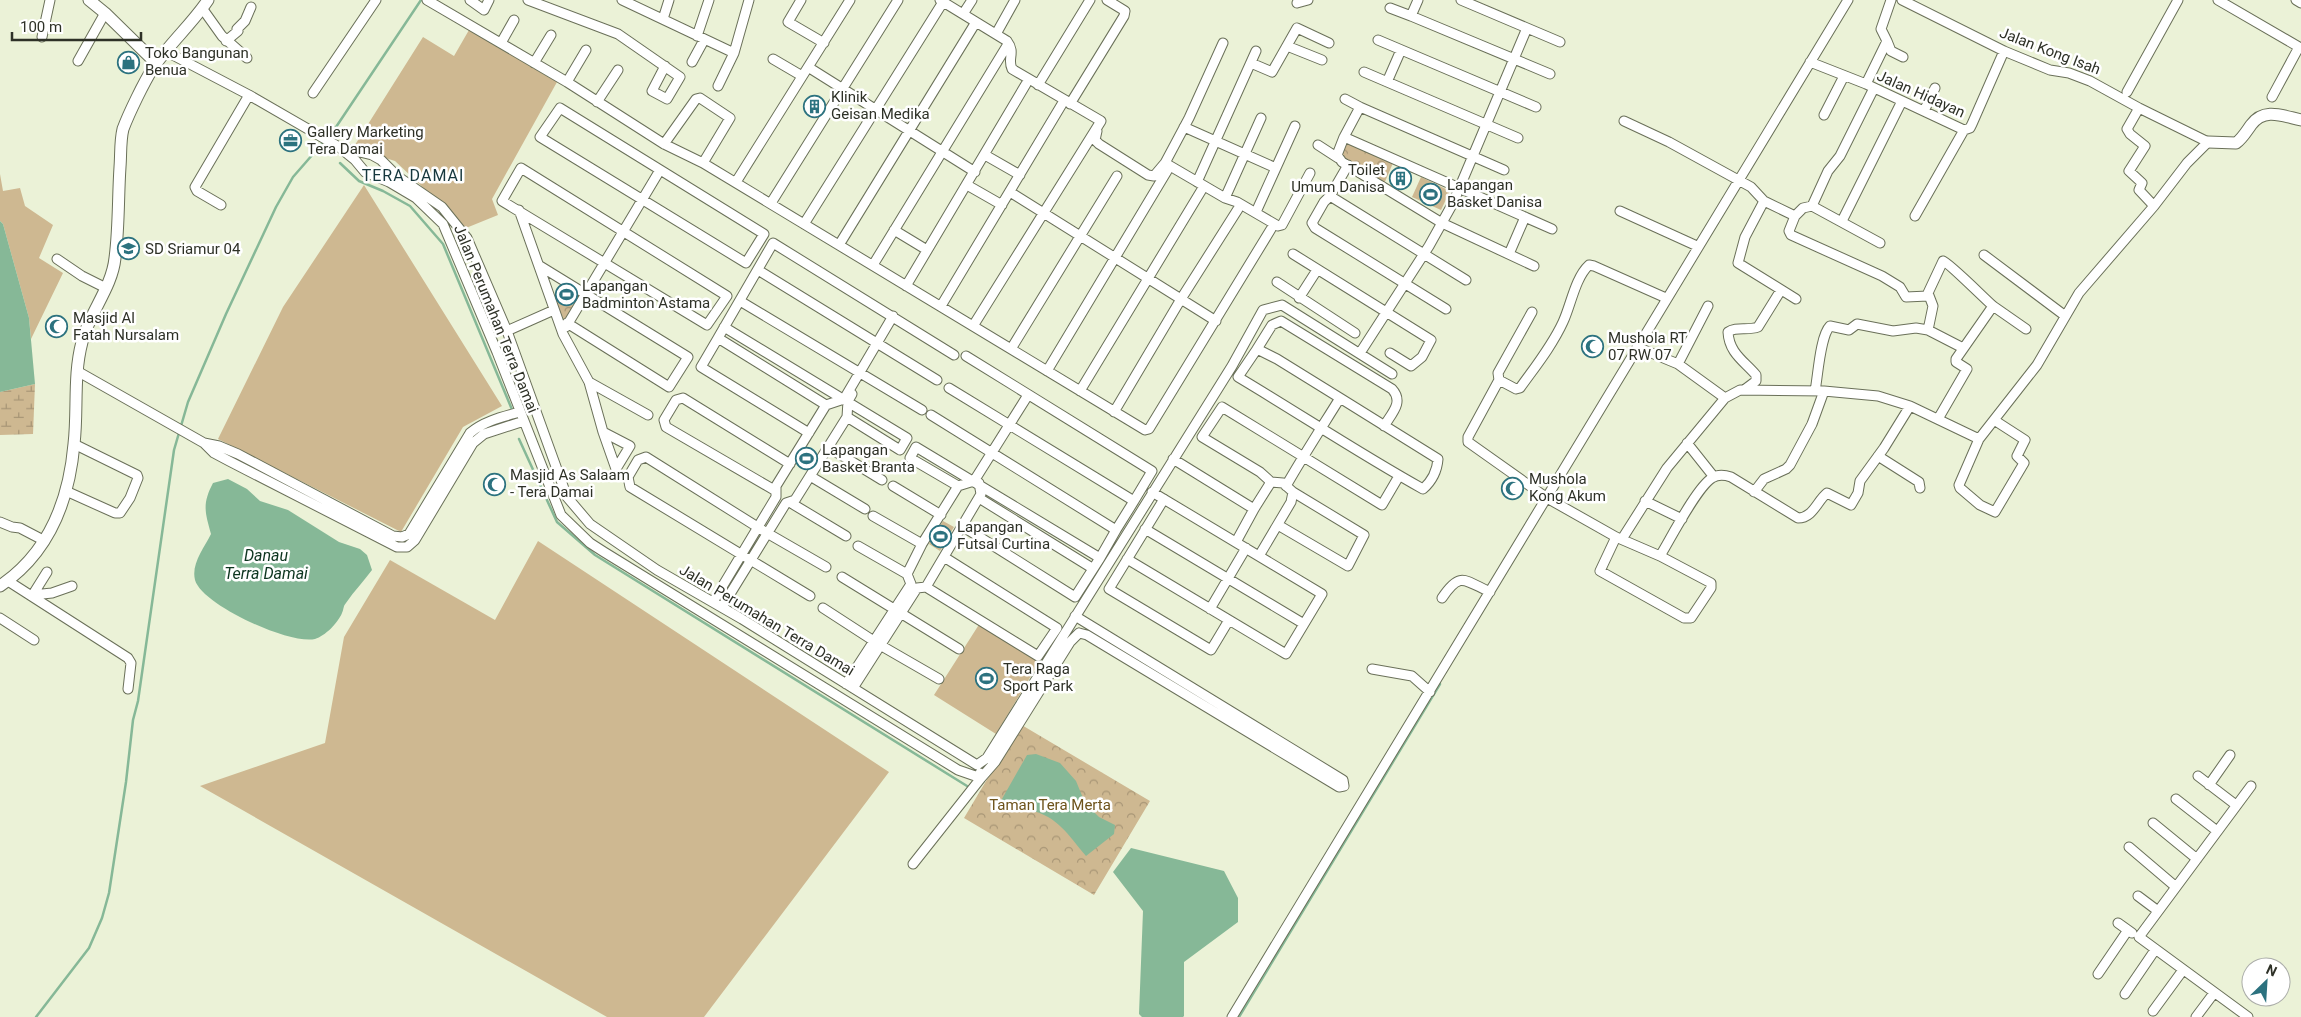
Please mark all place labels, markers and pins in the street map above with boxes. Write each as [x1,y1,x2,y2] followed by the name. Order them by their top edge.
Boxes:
[145,44,249,79] place label: Toko Bangunan Benua
[117,50,141,74] shop icon: Toko Bangunan Benua
[831,88,930,123] place label: Klinik Geisan Medika
[803,94,827,118] building icon: Klinik Geisan Medika
[307,123,424,158] place label: Gallery Marketing Tera Damai
[279,129,303,153] office icon: Gallery Marketing Tera Damai
[1291,161,1385,196] place label: Toilet Umum Danisa
[1389,167,1413,191] building icon: Toilet Umum Danisa
[1447,176,1542,211] place label: Lapangan Basket Danisa
[1419,182,1443,206] sports icon: Lapangan Basket Danisa
[117,237,141,261] school or university icon: SD Sriamur 04
[145,240,241,258] place label: SD Sriamur 04
[582,277,710,312] place label: Lapangan Badminton Astama
[554,283,578,307] sports icon: Lapangan Badminton Astama
[73,309,179,344] place label: Masjid Al Fatah Nursalam
[45,315,69,339] mosque icon: Masjid Al Fatah Nursalam
[1608,329,1687,364] place label: Mushola RT 07 RW 07
[1580,335,1604,359] mosque icon: Mushola RT 07 RW 07
[822,441,915,476] place label: Lapangan Basket Branta
[794,447,818,471] sports icon: Lapangan Basket Branta
[510,466,630,501] place label: Masjid As Salaam - Tera Damai
[1529,470,1606,505] place label: Mushola Kong Akum
[482,472,506,496] mosque icon: Masjid As Salaam - Tera Damai
[1501,476,1525,500] mosque icon: Mushola Kong Akum
[957,518,1050,553] place label: Lapangan Futsal Curtina
[929,524,953,548] sports icon: Lapangan Futsal Curtina
[1003,660,1074,695] place label: Tera Raga Sport Park
[975,666,999,690] sports icon: Tera Raga Sport Park

